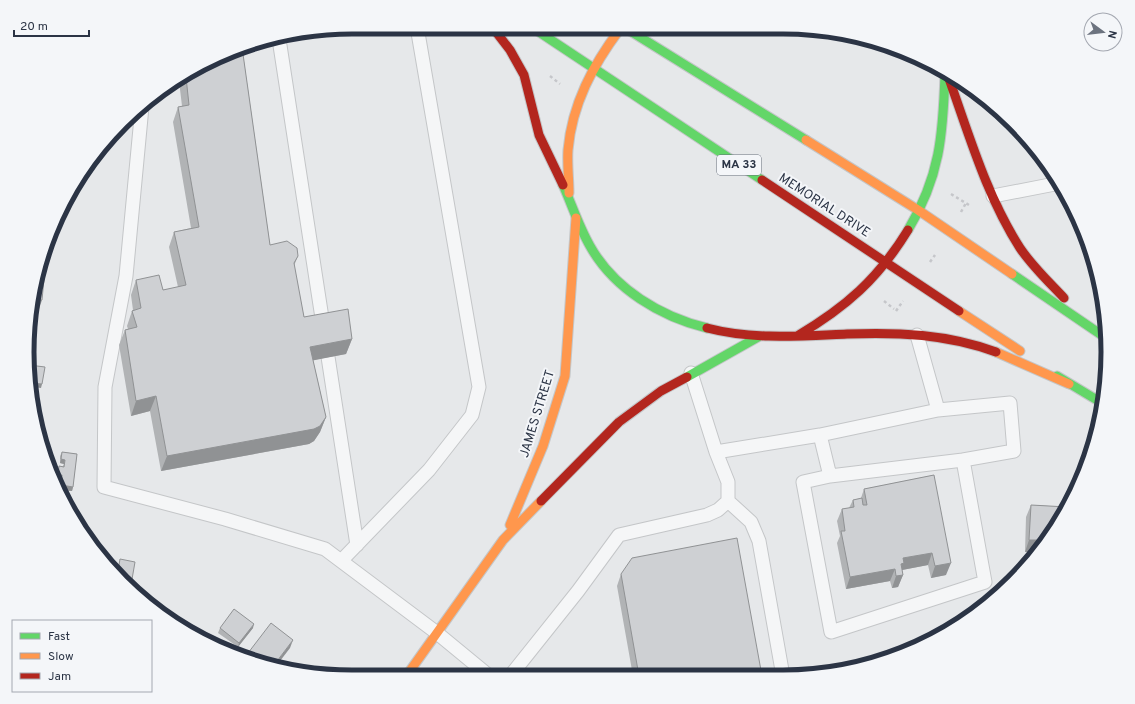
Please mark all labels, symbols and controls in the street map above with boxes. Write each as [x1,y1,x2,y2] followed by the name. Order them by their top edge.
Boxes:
[14,12,89,38] scale bar
[1083,12,1123,52] north arrow
[20,19,48,35] text: 20 m
[1104,29,1119,40] text: N
[717,155,761,175] road number: MA 33
[775,170,873,242] street label: MEMORIAL DRIVE
[517,368,559,460] street label: JAMES STREET
[12,620,152,692] legend
[48,629,70,645] text: Fast
[48,649,74,665] text: Slow
[48,669,71,685] text: Jam

